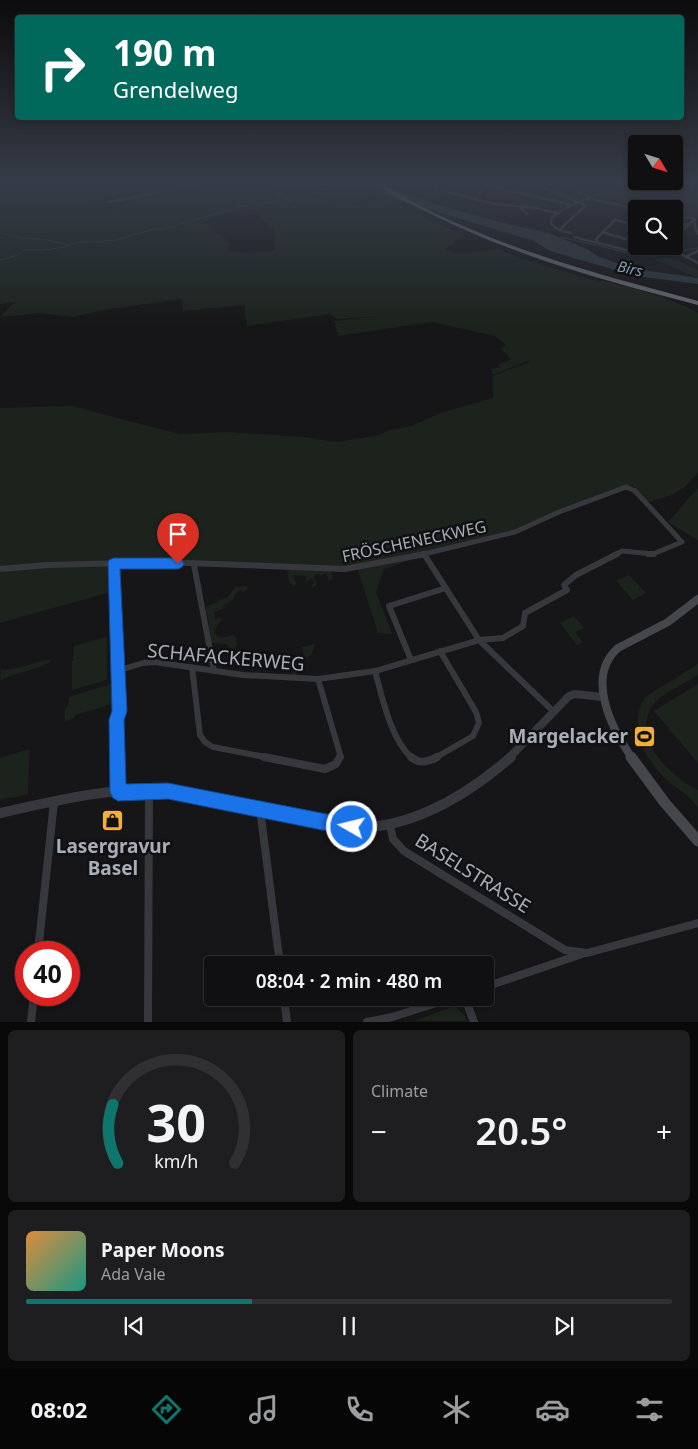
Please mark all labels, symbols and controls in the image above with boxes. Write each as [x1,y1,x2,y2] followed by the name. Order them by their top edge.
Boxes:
[113,29,216,76] text: 190 m
[30,35,95,100] icon: right
[113,74,239,104] text: Grendelweg
[628,135,682,190] north arrow
[628,135,683,255] map controls
[628,200,683,255] button: search
[616,255,645,281] water label: Birs
[157,513,199,564] pin
[340,515,488,567] street label: FRÖSCHENECKWEG
[164,520,192,548] icon: arrive
[146,637,306,677] street label: SCHAFACKERWEG
[509,723,629,749] place label: Margelacker
[632,724,656,748] sports icon: Margelacker
[325,800,377,852] position arrow
[101,808,125,832] shop icon: Lasergravur Basel
[410,827,536,919] street label: BASELSTRASSE
[56,833,171,881] place label: Lasergravur Basel
[15,941,80,1006] speed limit sign: 40
[256,968,442,994] text: 08:04 · 2 min · 480 m
[371,1080,428,1102] text: Climate
[147,1086,206,1157] text: 30
[476,1104,567,1156] text: 20.5°
[371,1112,387,1150] text: −
[656,1112,672,1150] text: +
[155,1149,198,1173] text: km/h
[101,1237,225,1263] text: Paper Moons
[101,1263,166,1285] text: Ada Vale
[120,1312,148,1340] icon: previous
[335,1312,363,1340] icon: pause
[550,1312,578,1340] icon: next
[149,1392,184,1427] icon: directions
[246,1392,281,1427] icon: music
[342,1392,377,1427] icon: phone
[439,1392,474,1427] icon: climate
[535,1392,570,1427] icon: car
[632,1392,667,1427] icon: filters
[31,1394,87,1424] text: 08:02

